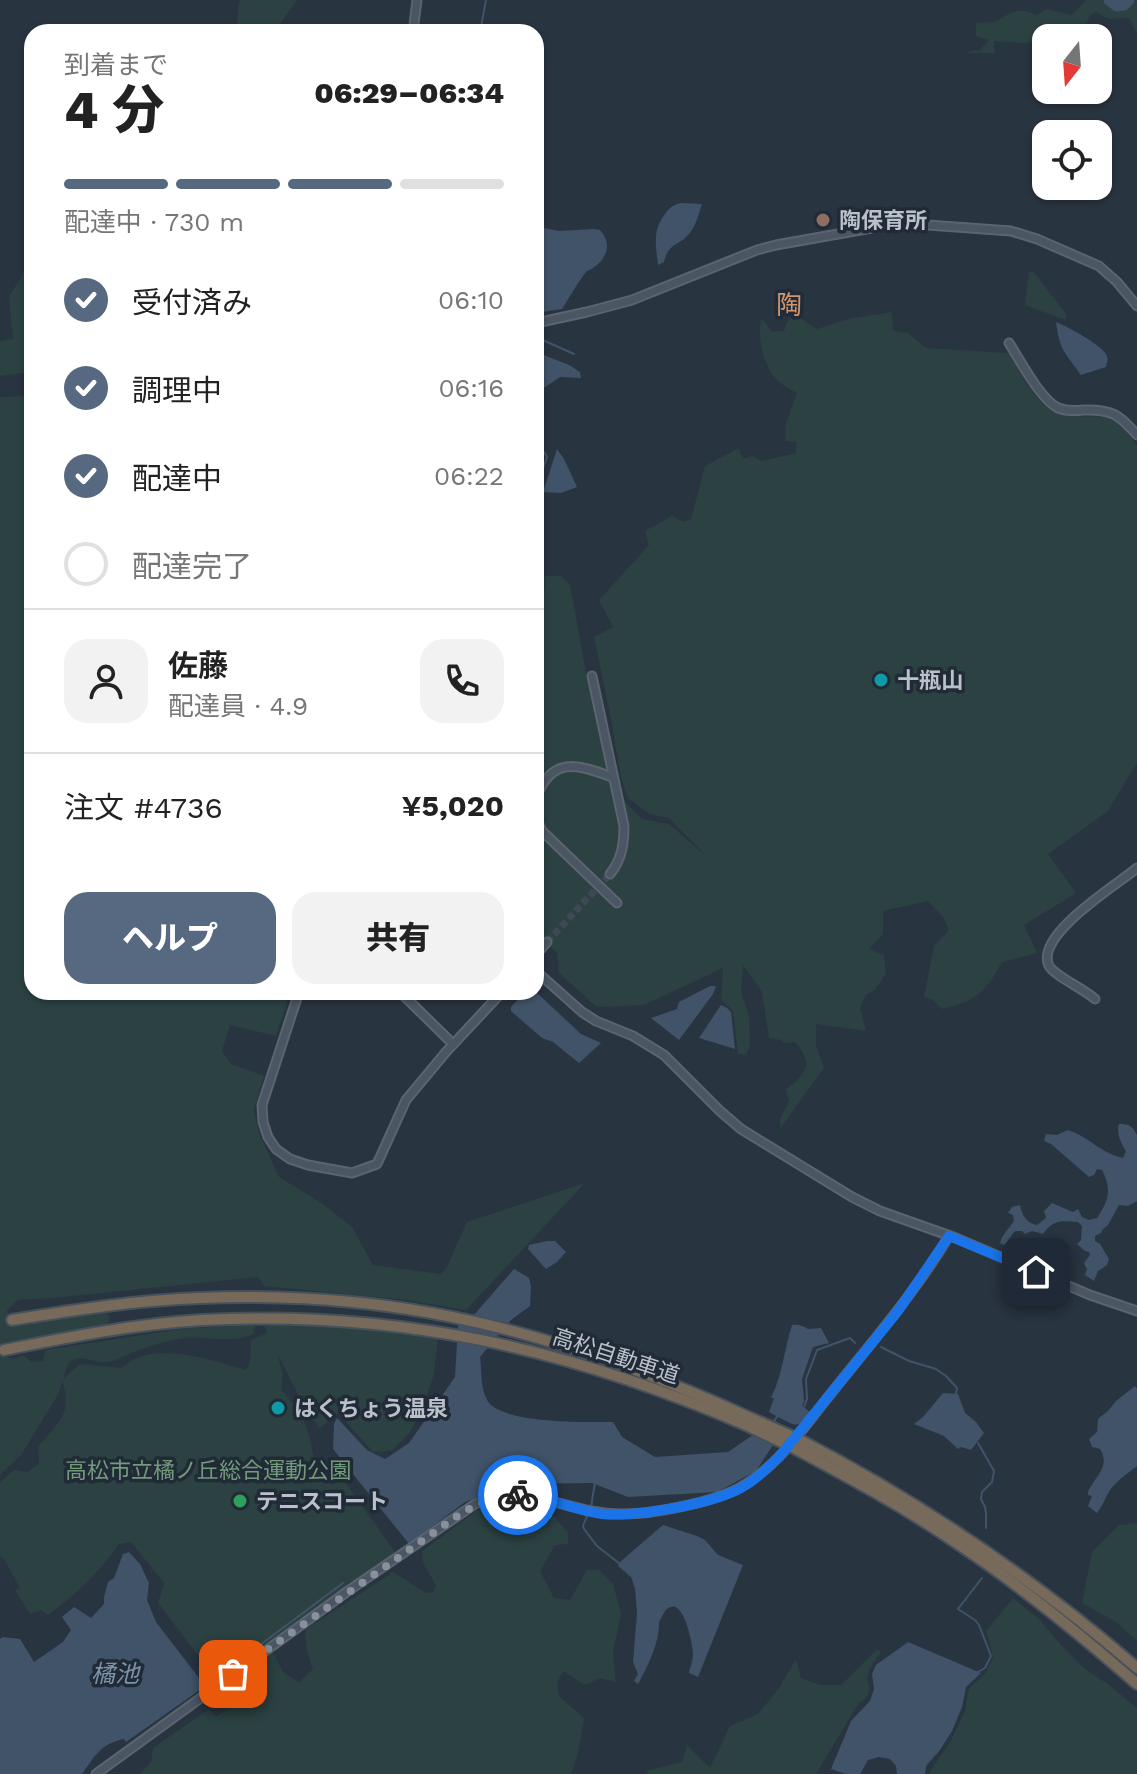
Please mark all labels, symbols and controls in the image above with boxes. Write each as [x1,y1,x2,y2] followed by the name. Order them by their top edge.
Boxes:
[1032,24,1112,104] north arrow
[1032,24,1112,200] map controls
[64,50,168,80] text: 到着まで
[314,75,504,110] text: 06:29–06:34
[64,80,164,141] text: 4 分
[1032,120,1112,200] button: locate
[64,207,244,237] text: 配達中 · 730 m
[839,208,927,233] place label: 陶保育所
[814,211,832,229] marker: 陶保育所
[64,278,108,322] icon: check
[132,285,252,320] text: 受付済み
[438,285,504,315] text: 06:10
[776,290,802,320] district label: 陶
[64,366,108,410] icon: check
[132,373,222,408] text: 調理中
[438,373,504,403] text: 06:16
[64,454,108,498] icon: check
[132,461,222,496] text: 配達中
[434,461,504,491] text: 06:22
[132,549,252,584] text: 配達完了
[64,639,148,723] button: person
[420,639,504,723] button: phone
[168,648,228,683] text: 佐藤
[897,668,963,693] place label: 十瓶山
[872,671,890,689] marker: 十瓶山
[168,691,308,721] text: 配達員 · 4.9
[402,788,504,823] text: ¥5,020
[64,790,223,825] text: 注文 #4736
[64,892,276,984] button: ヘルプ
[292,892,504,984] button: 共有
[1002,1238,1070,1306] pin
[1014,1250,1058,1294] icon: home
[549,1324,683,1388] street label: 高松自動車道
[294,1396,448,1421] place label: はくちょう温泉
[269,1399,287,1417] marker: はくちょう温泉
[478,1455,558,1535] courier
[65,1458,351,1483] park label: 高松市立橘ノ丘総合運動公園
[496,1473,540,1517] icon: bike
[256,1489,388,1514] place label: テニスコート
[231,1492,249,1510] marker: テニスコート
[199,1640,267,1708] pin
[211,1652,255,1696] icon: bag
[91,1660,141,1688] water label: 橘池

